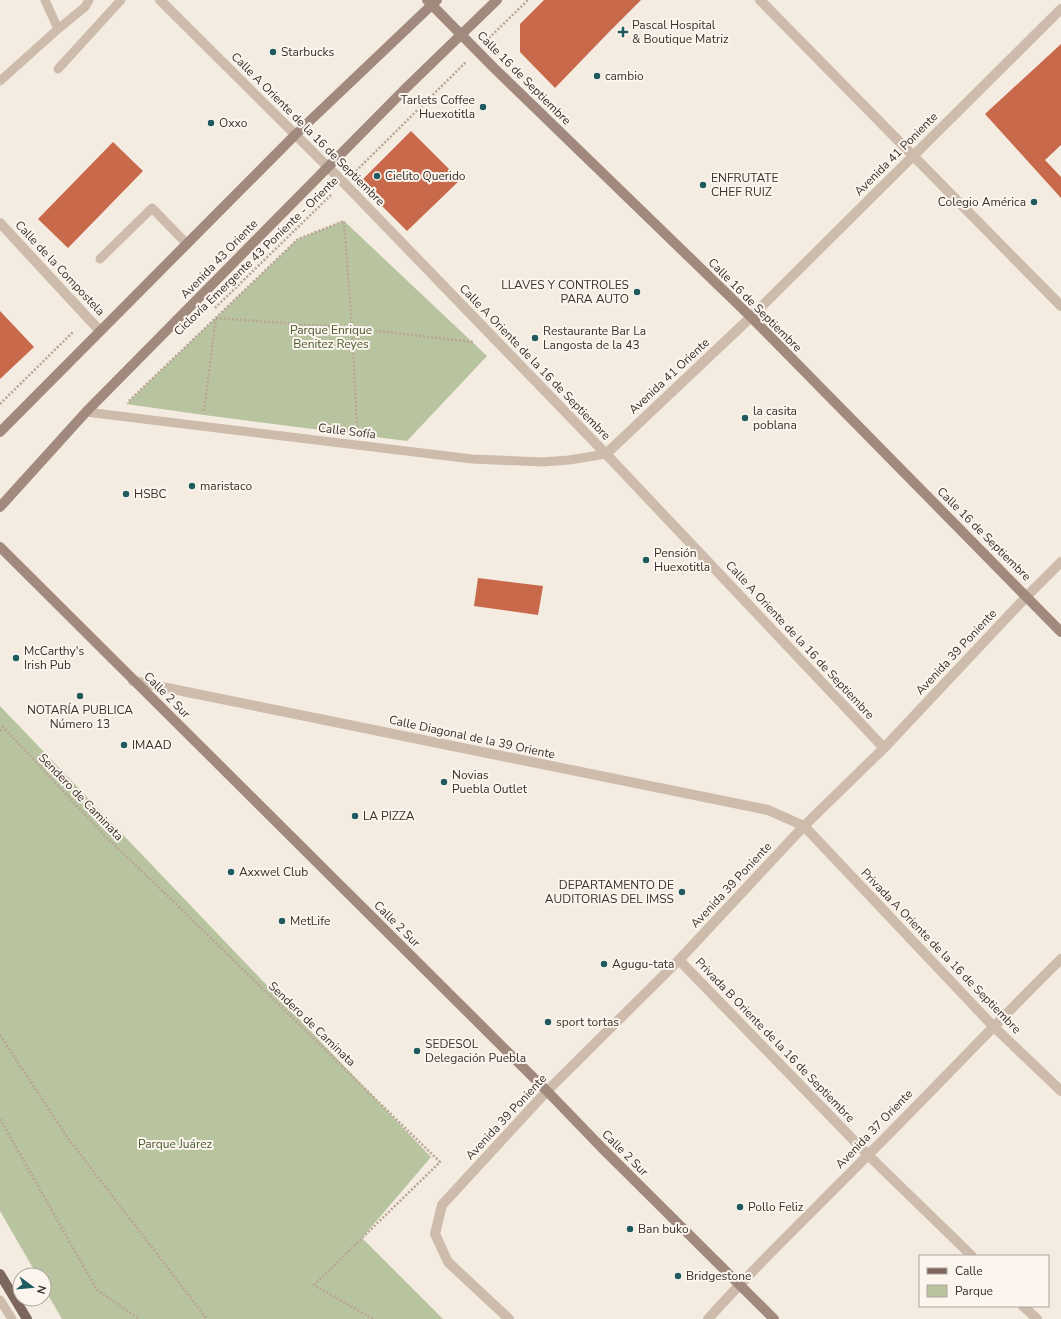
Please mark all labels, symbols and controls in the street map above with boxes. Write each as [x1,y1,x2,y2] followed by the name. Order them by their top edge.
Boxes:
[632,17,729,47] place label: Pascal Hospital & Boutique Matriz
[617,26,629,38] marker: Pascal Hospital & Boutique Matriz
[474,28,574,128] street label: Calle 16 de Septiembre
[281,44,334,60] place label: Starbucks
[268,47,278,57] marker: Starbucks
[228,49,388,209] street label: Calle A Oriente de la 16 de Septiembre
[605,68,644,84] place label: cambio
[592,71,602,81] marker: cambio
[400,92,475,122] place label: Tarlets Coffee Huexotitla
[478,102,488,112] marker: Tarlets Coffee Huexotitla
[851,109,941,199] street label: Avenida 41 Poniente
[219,115,248,131] place label: Oxxo
[206,118,216,128] marker: Oxxo
[385,168,466,184] place label: Cielito Querido
[711,170,779,200] place label: ENFRUTATE CHEF RUIZ
[372,171,382,181] marker: Cielito Querido
[170,173,342,339] street label: Ciclovía Emergente 43 Poniente - Oriente
[698,180,708,190] marker: ENFRUTATE CHEF RUIZ
[938,194,1026,210] place label: Colegio América
[1029,197,1039,207] marker: Colegio América
[177,216,261,302] street label: Avenida 43 Oriente
[12,217,108,319] street label: Calle de la Compostela
[705,255,805,355] street label: Calle 16 de Septiembre
[501,277,629,307] place label: LLAVES Y CONTROLES PARA AUTO
[456,281,614,443] street label: Calle A Oriente de la 16 de Septiembre
[632,287,642,297] marker: LLAVES Y CONTROLES PARA AUTO
[290,322,372,352] park label: Parque Enrique Benitez Reyes
[543,323,646,353] place label: Restaurante Bar La Langosta de la 43
[530,333,540,343] marker: Restaurante Bar La Langosta de la 43
[625,335,713,417] street label: Avenida 41 Oriente
[753,403,797,433] place label: la casita poblana
[740,413,750,423] marker: la casita poblana
[317,420,377,442] street label: Calle Sofía
[200,478,252,494] place label: maristaco
[187,481,197,491] marker: maristaco
[934,484,1034,584] street label: Calle 16 de Septiembre
[134,486,167,502] place label: HSBC
[121,489,131,499] marker: HSBC
[654,545,710,575] place label: Pensión Huexotitla
[641,555,651,565] marker: Pensión Huexotitla
[722,557,878,723] street label: Calle A Oriente de la 16 de Septiembre
[912,606,1000,698] street label: Avenida 39 Poniente
[24,643,84,673] place label: McCarthy's Irish Pub
[11,653,21,663] marker: McCarthy's Irish Pub
[140,668,194,722] street label: Calle 2 Sur
[75,691,85,701] marker: NOTARÍA PUBLICA Número 13
[27,702,133,732] place label: NOTARÍA PUBLICA Número 13
[388,712,556,762] street label: Calle Diagonal de la 39 Oriente
[132,737,172,753] place label: IMAAD
[119,740,129,750] marker: IMAAD
[35,750,127,844] street label: Sendero de Caminata
[452,767,528,797] place label: Novias Puebla Outlet
[439,777,449,787] marker: Novias Puebla Outlet
[363,808,415,824] place label: LA PIZZA
[350,811,360,821] marker: LA PIZZA
[687,839,775,931] street label: Avenida 39 Poniente
[239,864,308,880] place label: Axxwel Club
[858,865,1024,1037] street label: Privada A Oriente de la 16 de Septiembre
[226,867,236,877] marker: Axxwel Club
[545,877,674,907] place label: DEPARTAMENTO DE AUDITORIAS DEL IMSS
[677,887,687,897] marker: DEPARTAMENTO DE AUDITORIAS DEL IMSS
[370,897,424,951] street label: Calle 2 Sur
[290,913,330,929] place label: MetLife
[277,916,287,926] marker: MetLife
[692,954,858,1126] street label: Privada B Oriente de la 16 de Septiembre
[612,956,674,972] place label: Agugu-tata
[599,959,609,969] marker: Agugu-tata
[265,978,359,1070] street label: Sendero de Caminata
[556,1014,619,1030] place label: sport tortas
[543,1017,553,1027] marker: sport tortas
[425,1036,526,1066] place label: SEDESOL Delegación Puebla
[412,1046,422,1056] marker: SEDESOL Delegación Puebla
[462,1071,550,1163] street label: Avenida 39 Poniente
[832,1086,916,1172] street label: Avenida 37 Oriente
[598,1126,652,1180] street label: Calle 2 Sur
[138,1136,213,1152] park label: Parque Juárez
[748,1199,804,1215] place label: Pollo Feliz
[735,1202,745,1212] marker: Pollo Feliz
[638,1221,689,1237] place label: Ban buko
[625,1224,635,1234] marker: Ban buko
[919,1255,1049,1307] legend
[955,1263,983,1279] text: Calle
[12,1267,52,1307] north arrow
[686,1268,751,1284] place label: Bridgestone
[673,1271,683,1281] marker: Bridgestone
[955,1283,993,1299] text: Parque
[33,1284,49,1296] text: N

